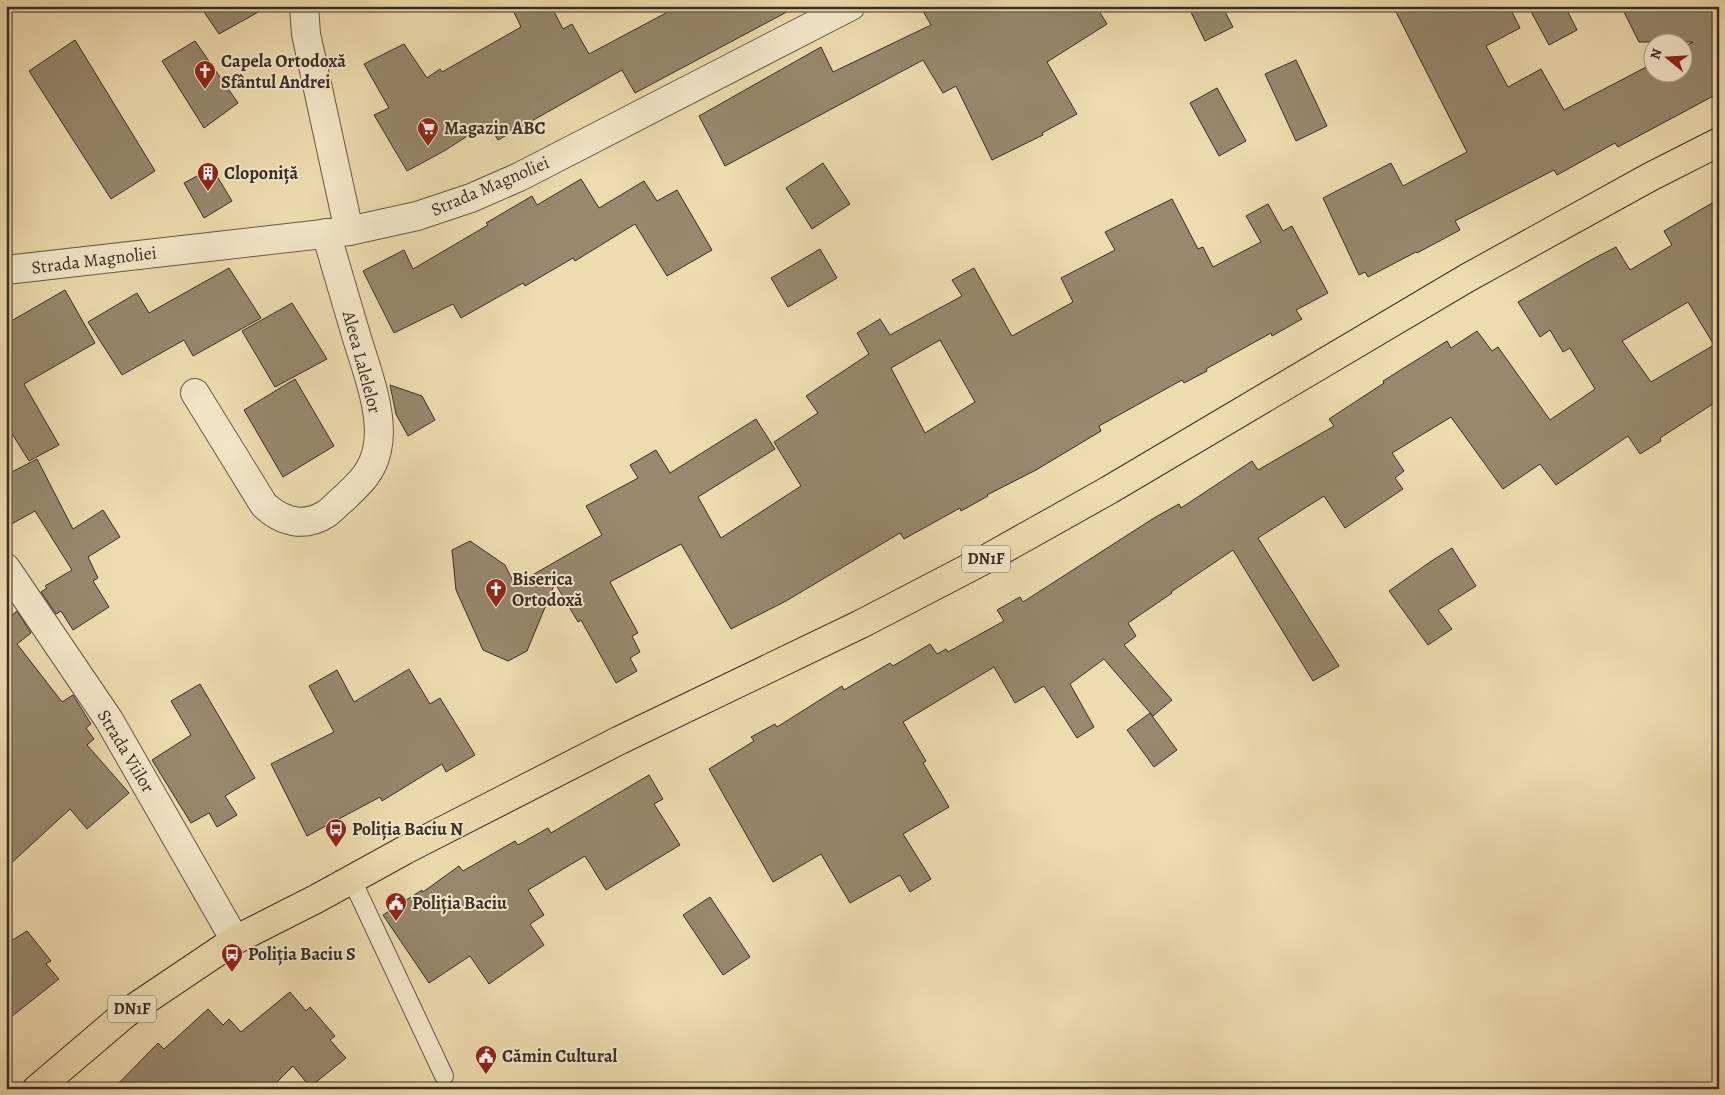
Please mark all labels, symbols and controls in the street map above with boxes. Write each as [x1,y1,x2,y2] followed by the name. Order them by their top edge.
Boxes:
[1642,32,1692,82] north arrow
[1646,46,1667,62] text: N
[221,49,346,94] place label: Capela Ortodoxă Sfântul Andrei
[193,59,217,90] church icon: Capela Ortodoxă Sfântul Andrei
[416,116,440,147] supermarket icon: Magazin ABC
[444,116,546,140] place label: Magazin ABC
[427,150,553,222] street label: Strada Magnoliei
[196,161,220,192] building icon: Cloponiță
[224,161,298,185] place label: Cloponiță
[30,240,158,280] street label: Strada Magnoliei
[337,307,387,416] street label: Aleea Lalelelor
[962,546,1010,572] road number: DN1F
[512,567,583,612] place label: Biserica Ortodoxă
[484,577,508,608] church icon: Biserica Ortodoxă
[92,705,160,797] street label: Strada Viilor
[324,817,348,848] bus stop icon: Poliția Baciu N
[352,817,463,841] place label: Poliția Baciu N
[384,891,408,922] public building icon: Poliția Baciu
[412,891,507,915] place label: Poliția Baciu
[220,942,244,973] bus stop icon: Poliția Baciu S
[248,942,356,966] place label: Poliția Baciu S
[108,996,156,1022] road number: DN1F
[474,1044,498,1075] public building icon: Cămin Cultural
[502,1044,618,1068] place label: Cămin Cultural

